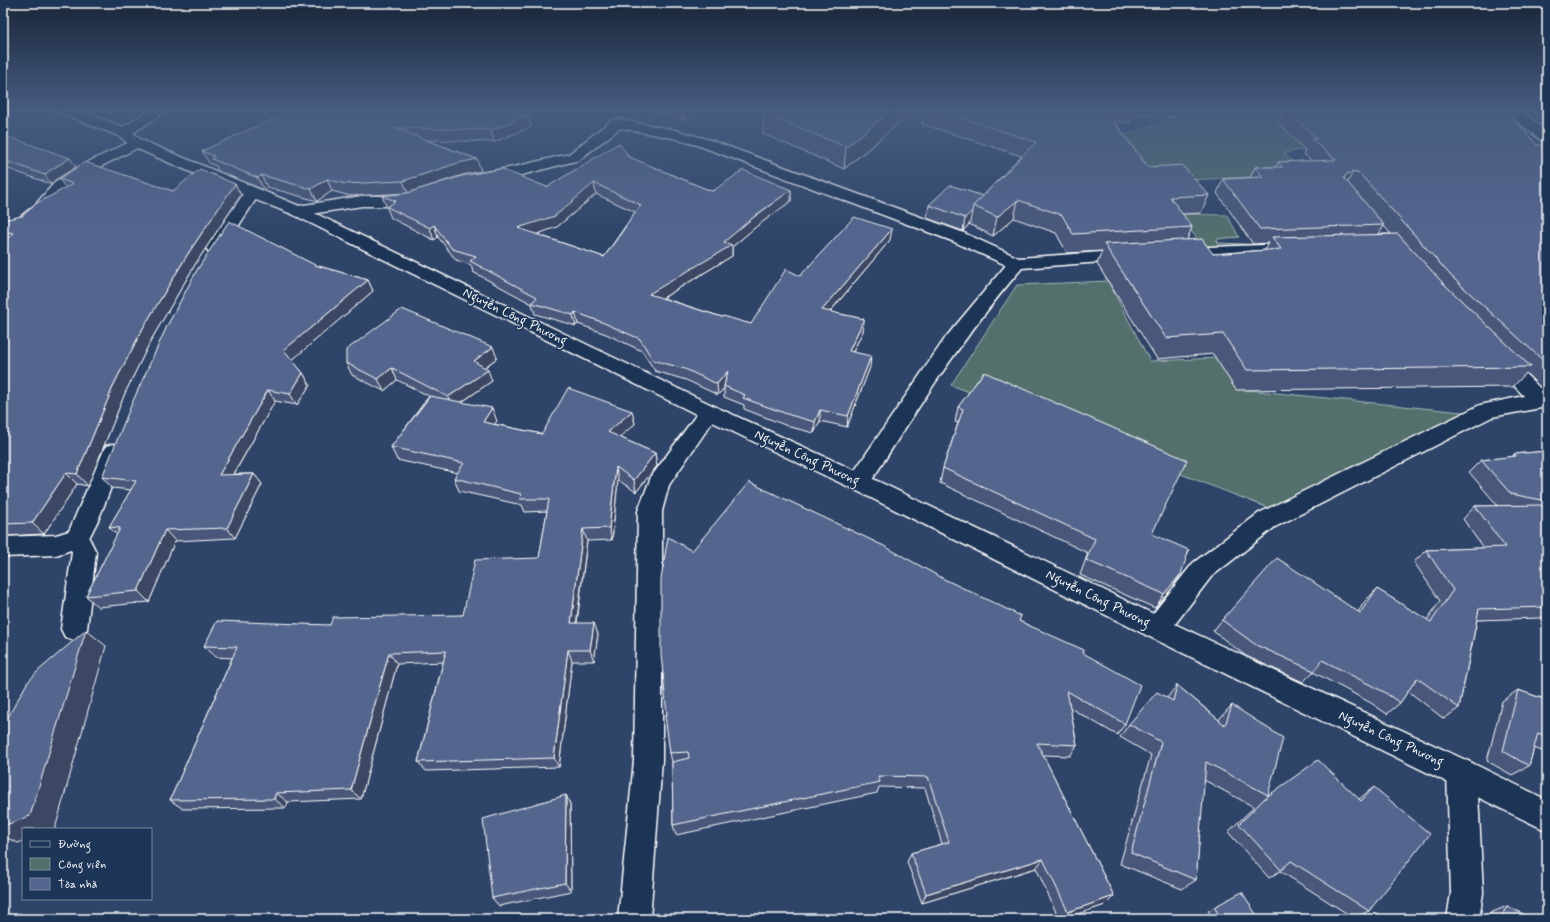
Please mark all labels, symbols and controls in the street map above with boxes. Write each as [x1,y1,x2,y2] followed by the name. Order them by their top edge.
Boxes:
[459,284,570,351] street label: Nguyễn Công Phương
[751,426,862,492] street label: Nguyễn Công Phương
[1042,566,1153,633] street label: Nguyễn Công Phương
[1335,707,1446,773] street label: Nguyễn Công Phương
[22,828,152,900] legend
[58,837,91,854] text: Đường
[58,857,106,874] text: Công viên
[58,877,98,893] text: Tòa nhà

